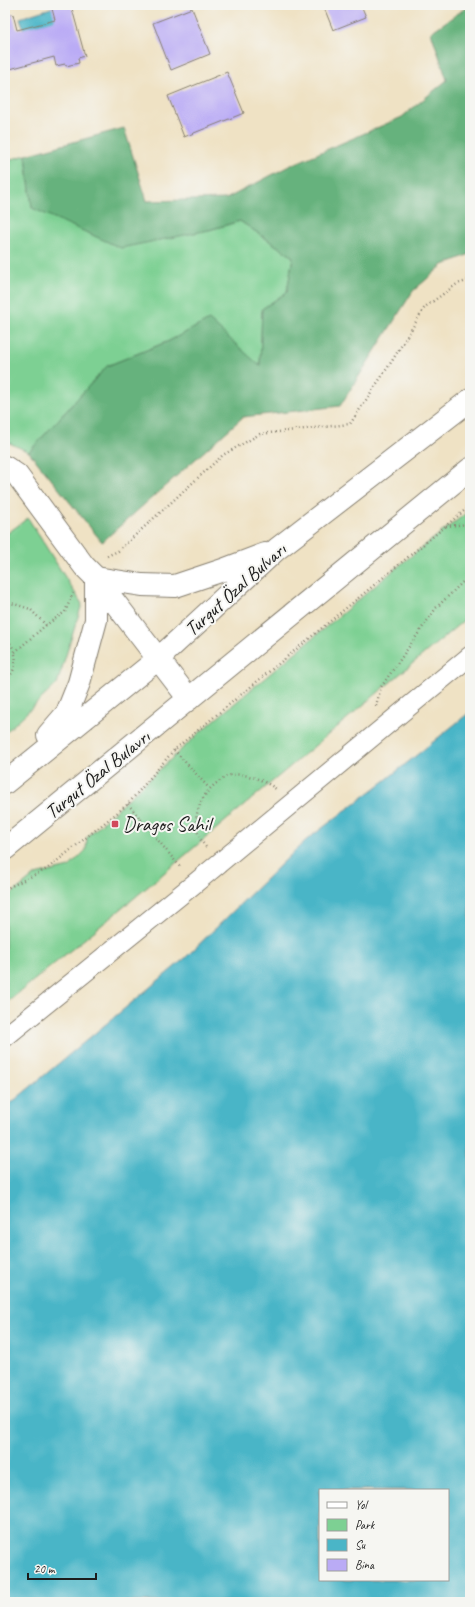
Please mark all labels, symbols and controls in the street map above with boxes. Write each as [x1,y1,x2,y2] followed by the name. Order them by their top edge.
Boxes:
[179,536,292,642] street label: Turgut Özal Bulvarı
[40,724,156,824] street label: Turgut Özal Bulavrı
[123,812,214,837] place label: Dragos Sahil
[110,819,120,829] marker: Dragos Sahil
[319,1489,449,1581] legend
[355,1497,369,1513] text: Yol
[355,1517,376,1533] text: Park
[355,1537,367,1553] text: Su
[28,1555,96,1581] scale bar
[355,1557,375,1573] text: Bina
[34,1561,56,1577] text: 20 m

